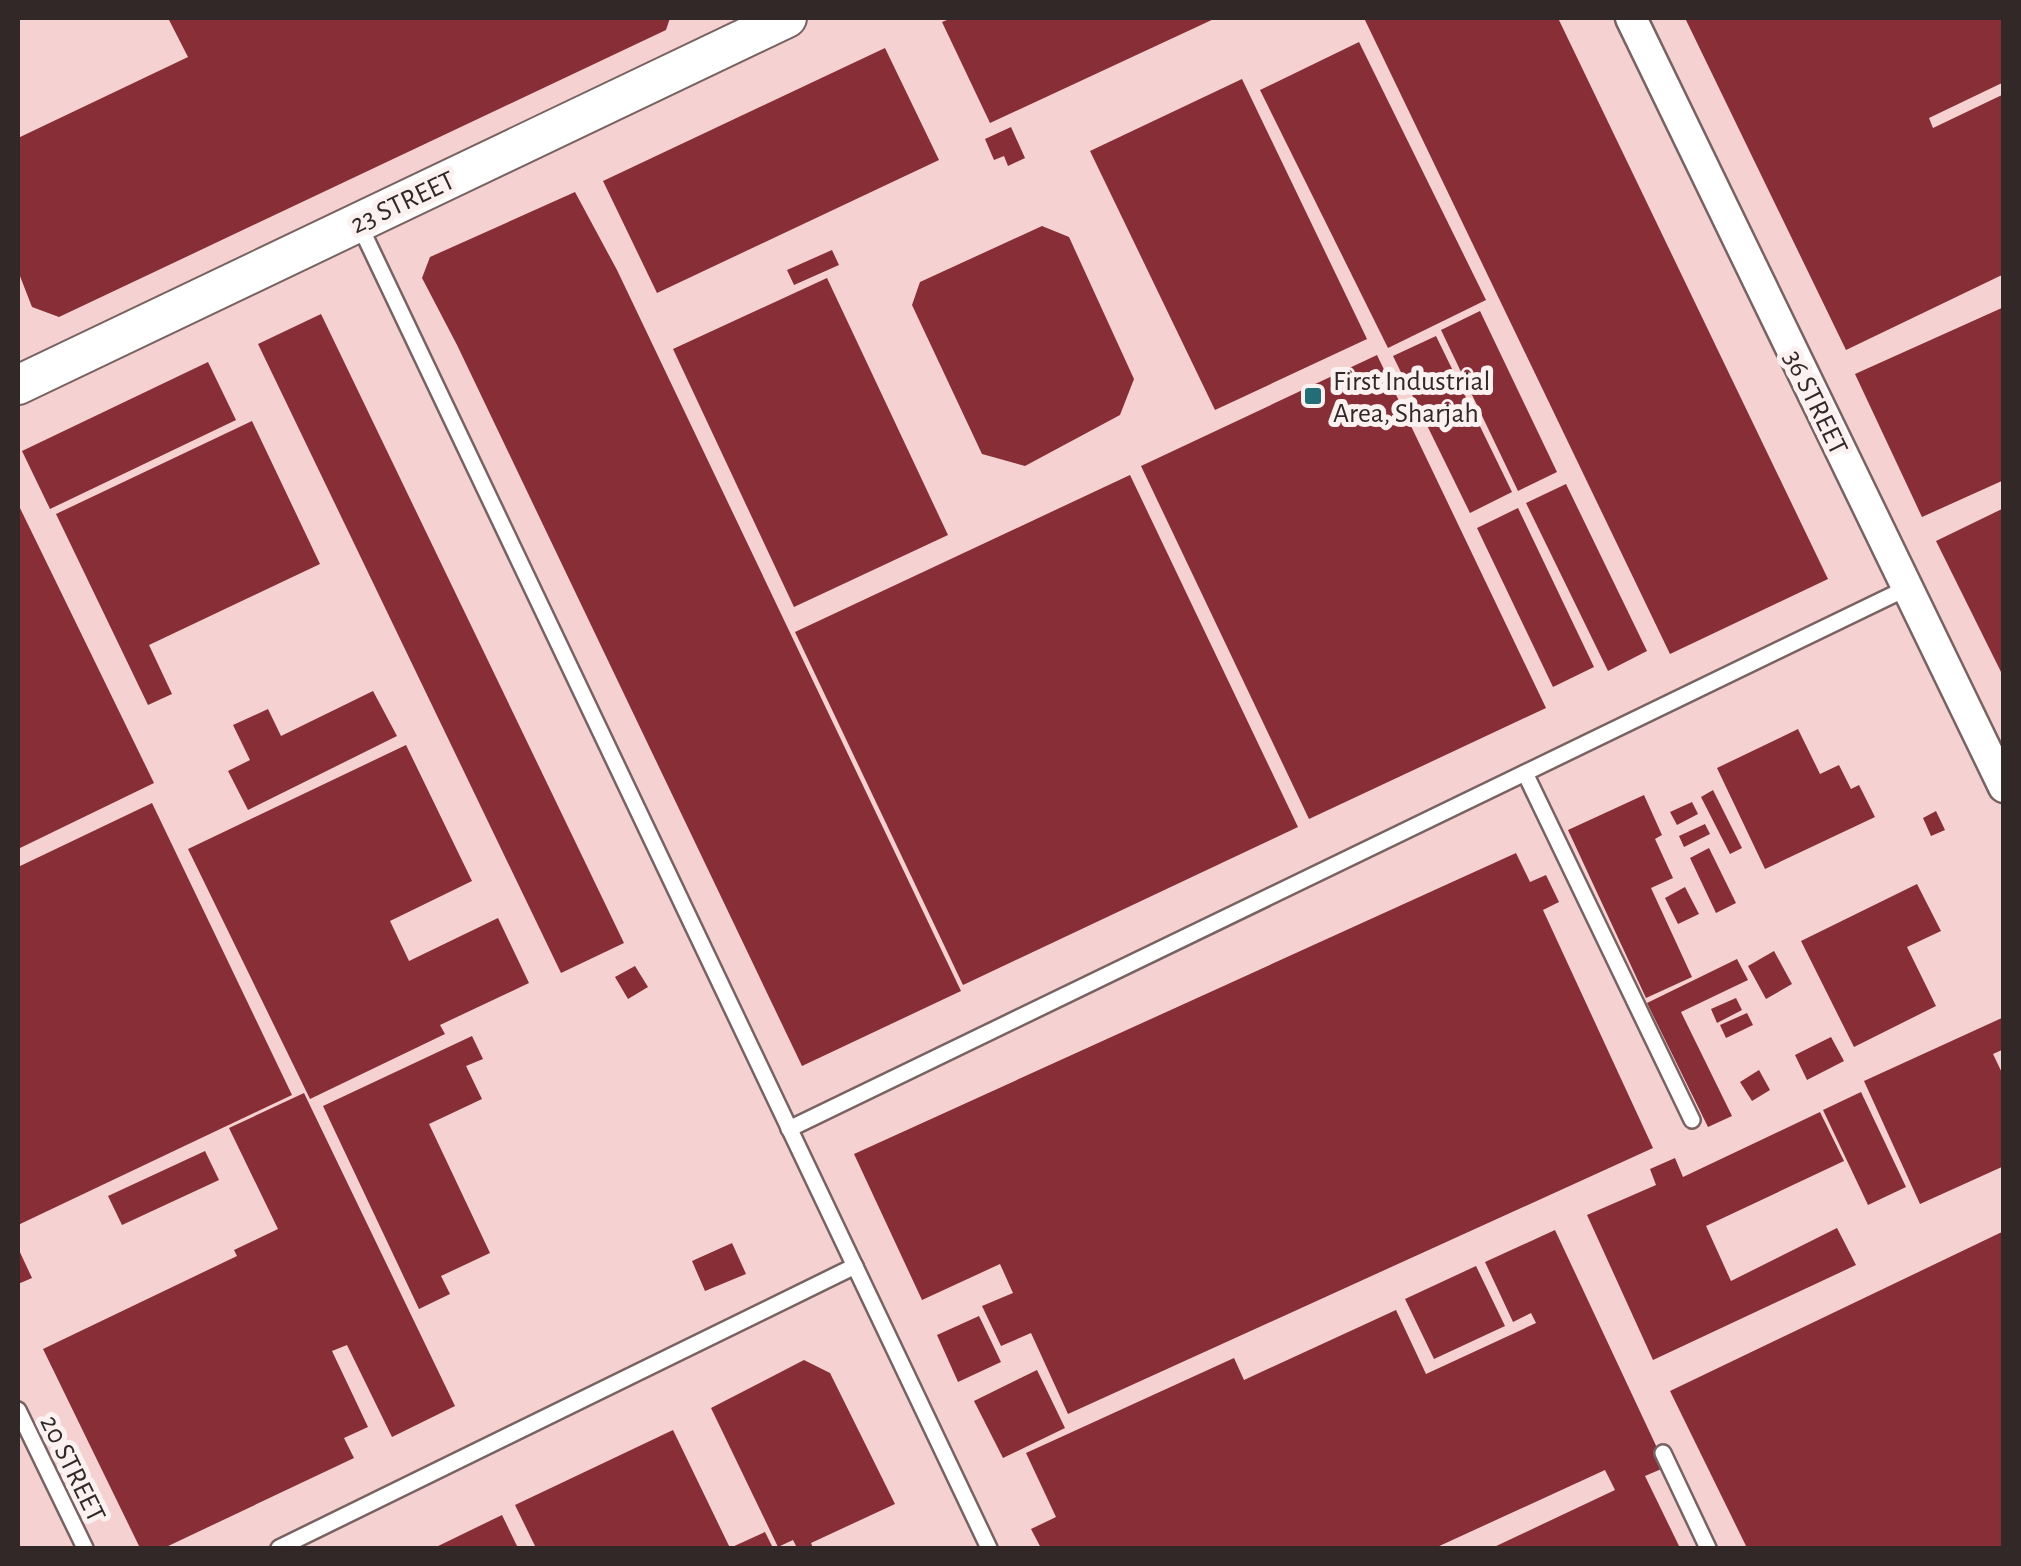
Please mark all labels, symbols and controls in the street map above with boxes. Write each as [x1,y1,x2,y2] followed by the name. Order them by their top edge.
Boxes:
[346,166,460,239] street label: 23 STREET
[1778,346,1852,460] street label: 36 STREET
[1333,368,1490,428] place label: First Industrial Area, Sharjah
[1302,385,1324,407] marker: First Industrial Area, Sharjah
[34,1411,110,1527] street label: 20 STREET

